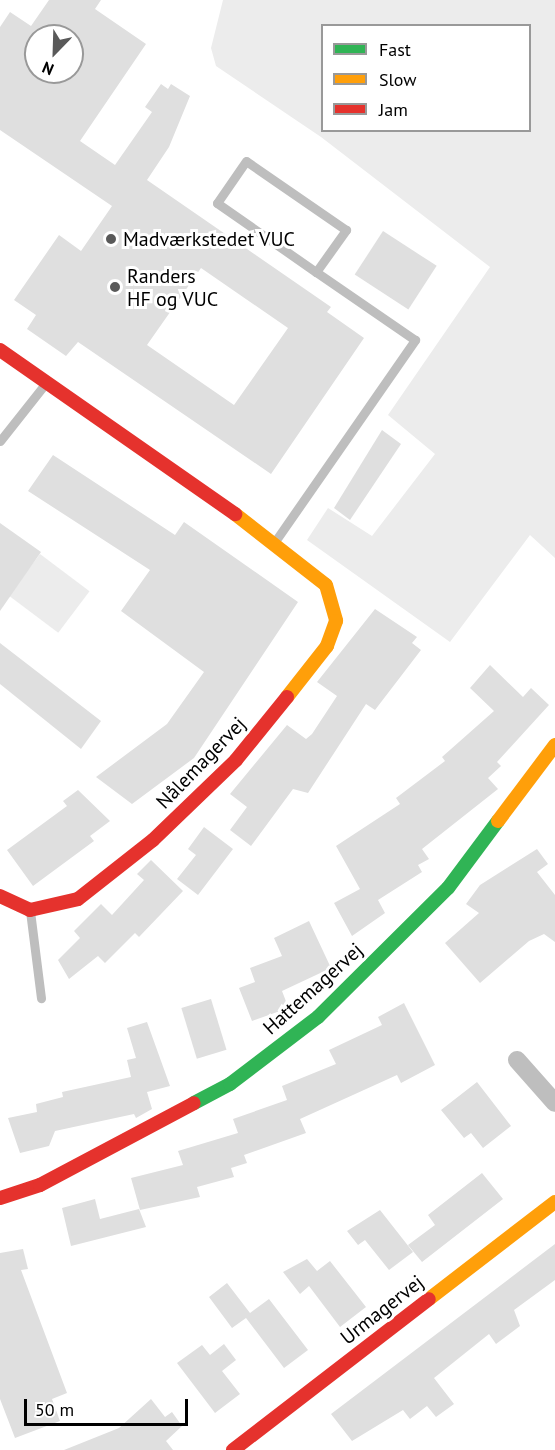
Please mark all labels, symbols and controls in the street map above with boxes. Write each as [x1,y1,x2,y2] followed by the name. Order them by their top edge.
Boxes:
[24,24,84,84] north arrow
[321,24,531,132] legend
[379,38,411,61] text: Fast
[39,57,57,80] text: N
[379,68,417,91] text: Slow
[379,98,408,121] text: Jam
[123,227,295,251] place label: Madværkstedet VUC
[104,232,118,246] marker: Madværkstedet VUC
[127,264,219,311] place label: Randers HF og VUC
[108,280,122,294] marker: Randers HF og VUC
[151,712,251,814] street label: Nålemagervej
[258,938,368,1040] street label: Hattemagervej
[336,1270,428,1350] street label: Urmagervej
[27,1387,190,1425] scale bar
[35,1398,74,1421] text: 50 m

